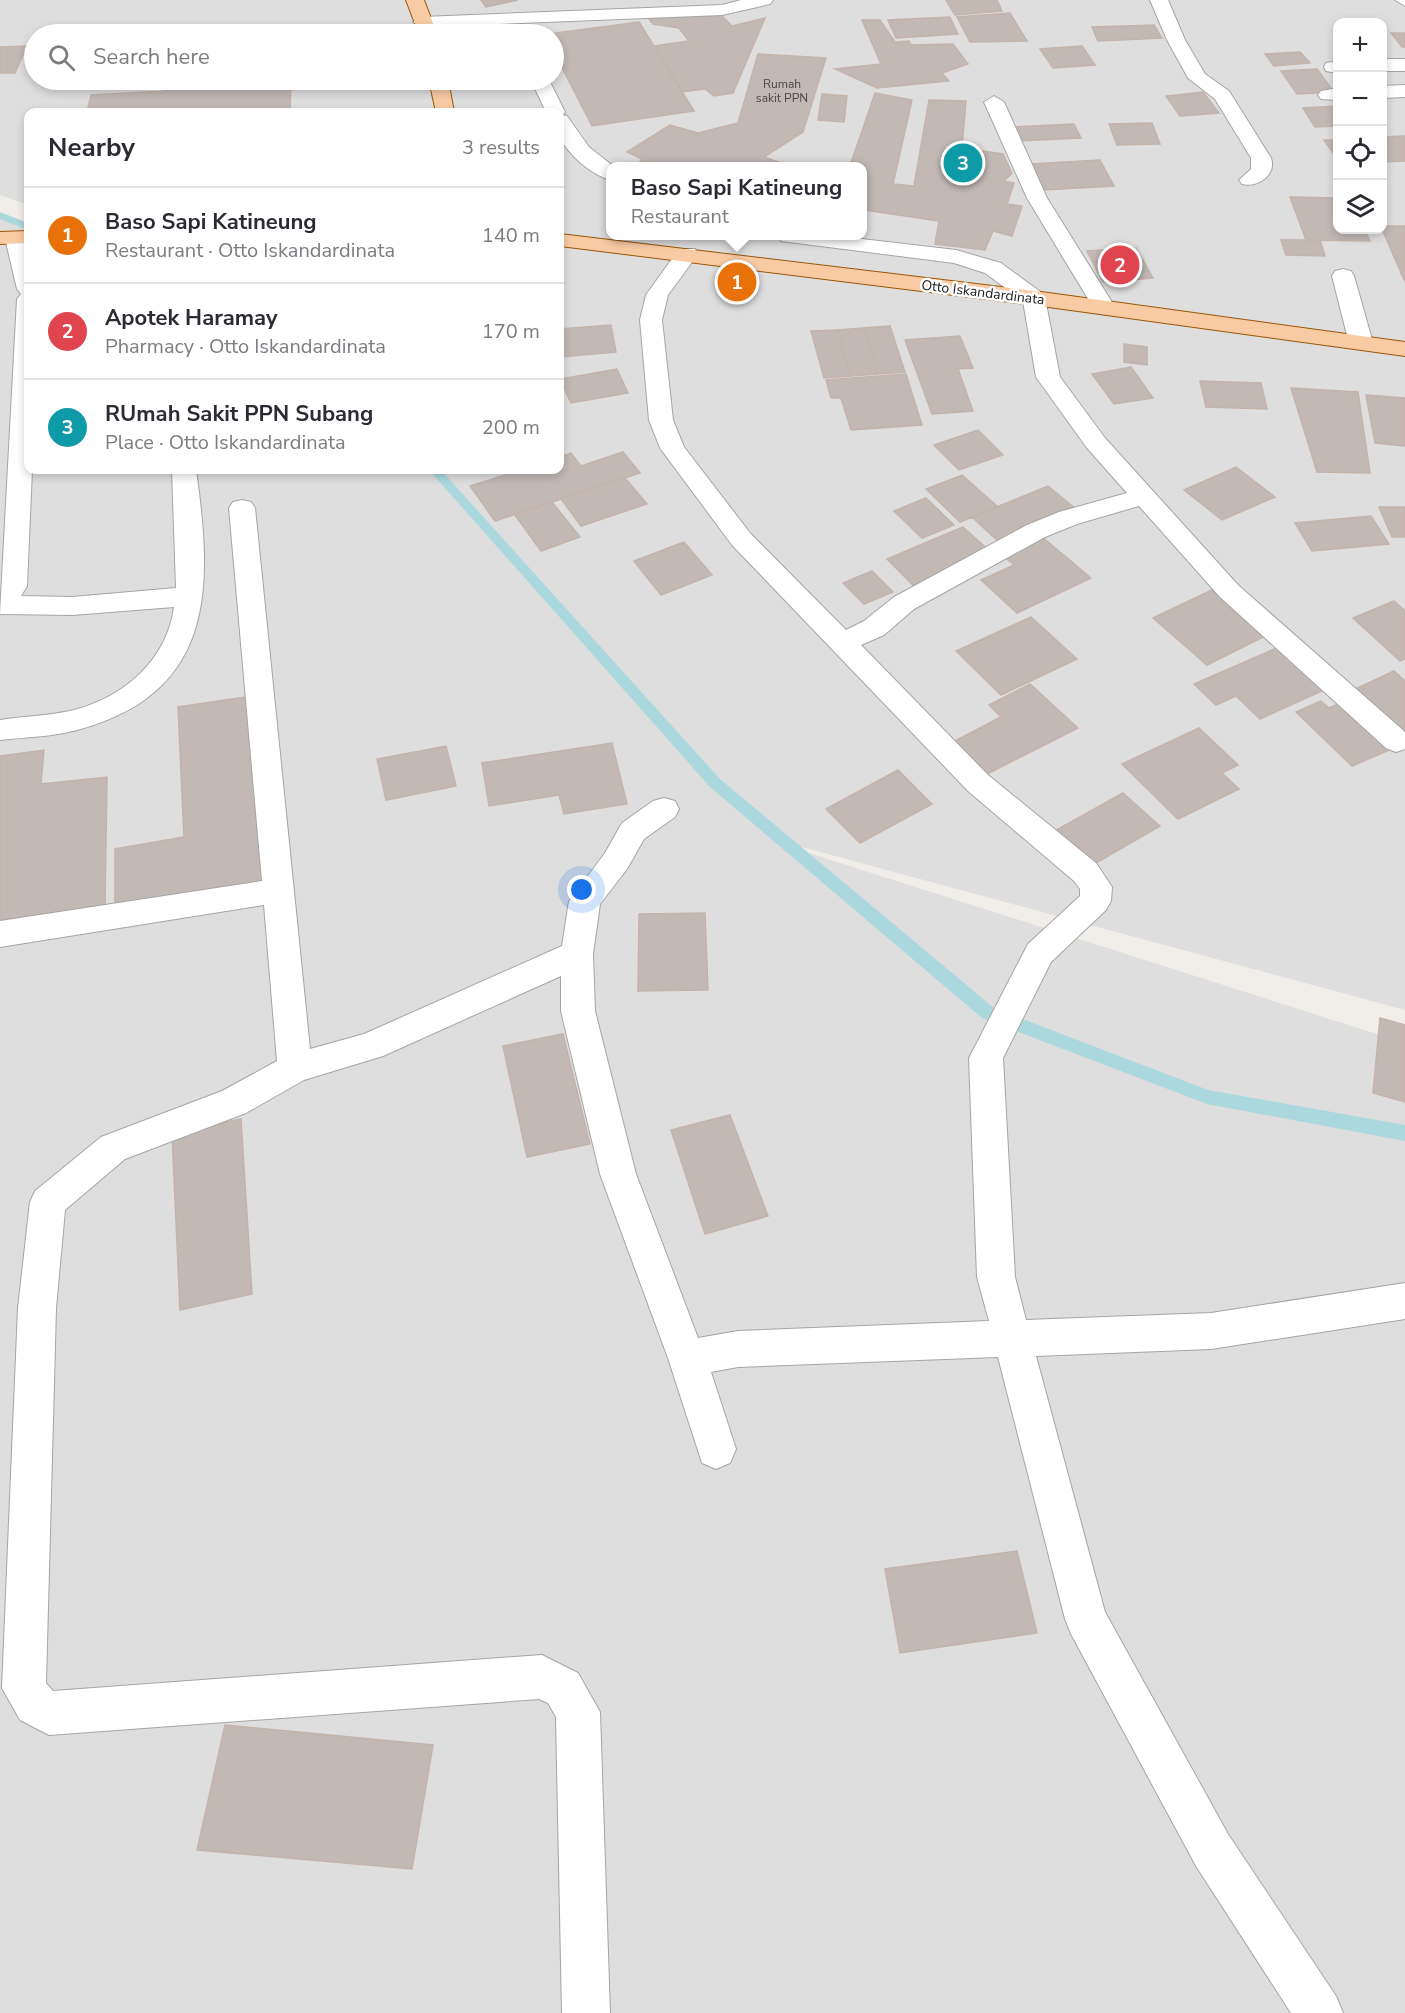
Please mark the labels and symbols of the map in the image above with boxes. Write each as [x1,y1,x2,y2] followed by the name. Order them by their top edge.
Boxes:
[756,76,808,106] house number: Rumah sakit PPN
[944,140,982,186] pin: 3
[1100,242,1140,288] pin: 2
[718,260,756,304] pin: 1
[920,276,1046,309] street label: Otto Iskandardinata
[567,875,596,904] your location

